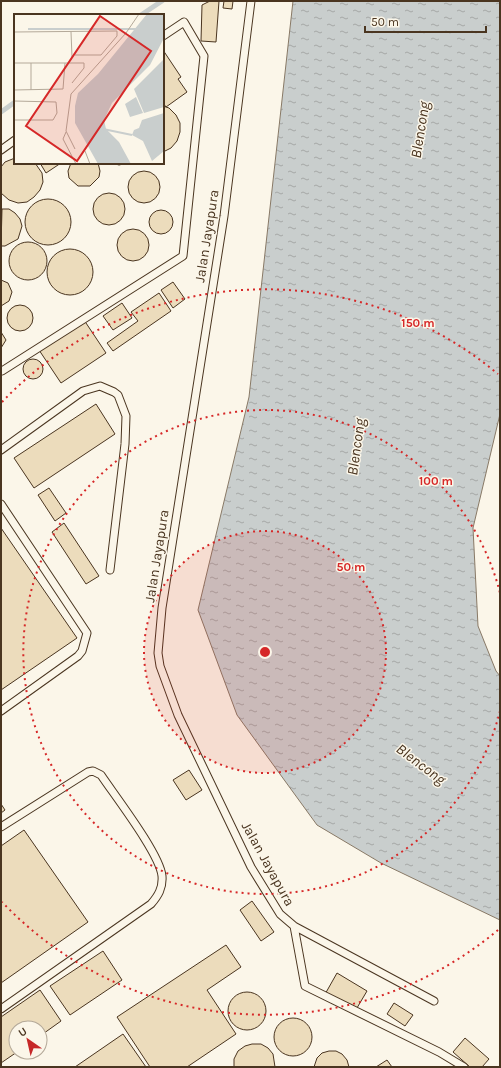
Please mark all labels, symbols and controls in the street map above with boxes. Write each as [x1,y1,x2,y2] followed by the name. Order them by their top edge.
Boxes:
[365,8,486,34] scale bar
[14,14,164,164] inset map
[371,15,399,29] text: 50 m
[407,99,434,160] water label: Blencong
[191,188,223,284] street label: Jalan Jayapura
[401,316,435,330] text: 150 m
[343,416,369,477] water label: Blencong
[419,474,453,488] text: 100 m
[141,508,173,604] street label: Jalan Jayapura
[337,560,366,574] text: 50 m
[258,645,272,659] centre of rings
[393,740,450,789] water label: Blencong
[238,819,298,909] street label: Jalan Jayapura
[8,1020,48,1060] north arrow
[16,1025,29,1040] text: U

